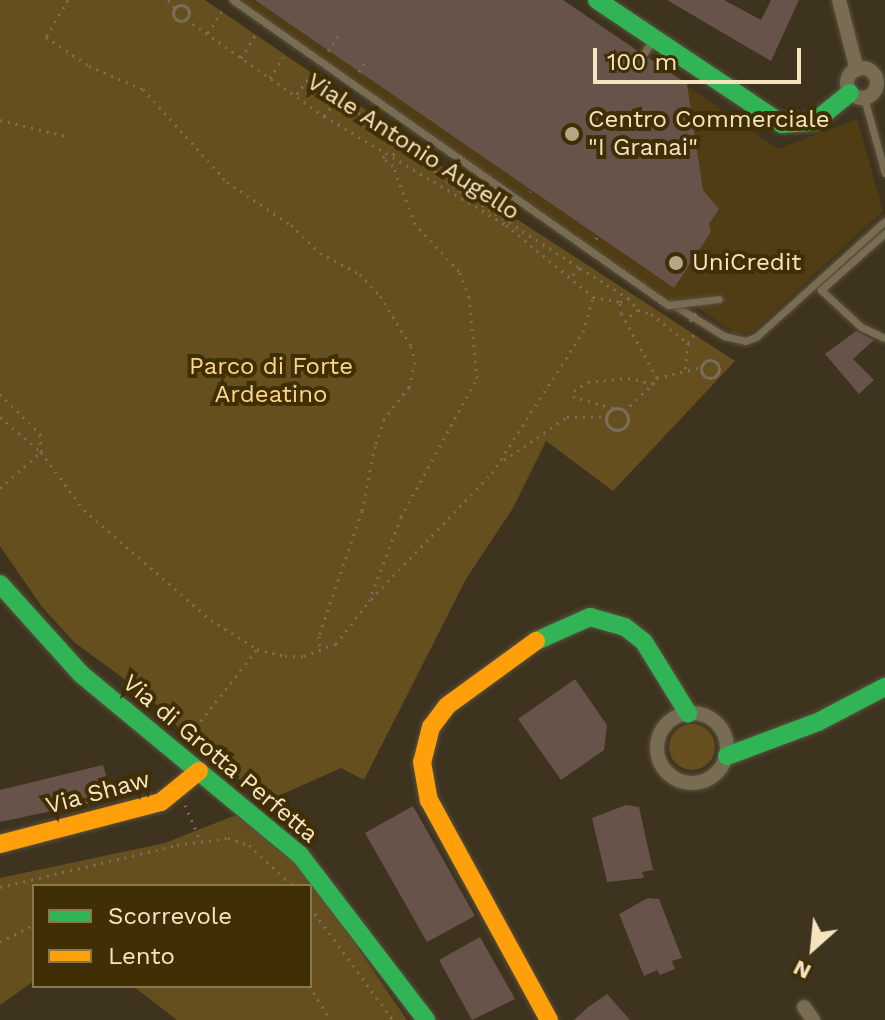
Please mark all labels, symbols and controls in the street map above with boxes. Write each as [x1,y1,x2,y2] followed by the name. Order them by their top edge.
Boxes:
[597,32,805,82] scale bar
[607,48,677,76] text: 100 m
[300,67,526,227] street label: Viale Antonio Augello
[588,106,830,162] place label: Centro Commerciale "I Granai"
[563,125,581,143] marker: Centro Commerciale "I Granai"
[692,249,801,277] place label: UniCredit
[667,254,685,272] marker: UniCredit
[189,353,353,409] park label: Parco di Forte Ardeatino
[116,668,324,850] street label: Via di Grotta Perfetta
[42,765,154,821] street label: Via Shaw
[32,884,312,988] legend
[108,902,232,930] text: Scorrevole
[773,908,853,988] north arrow
[108,942,175,970] text: Lento
[789,955,815,985] text: N

